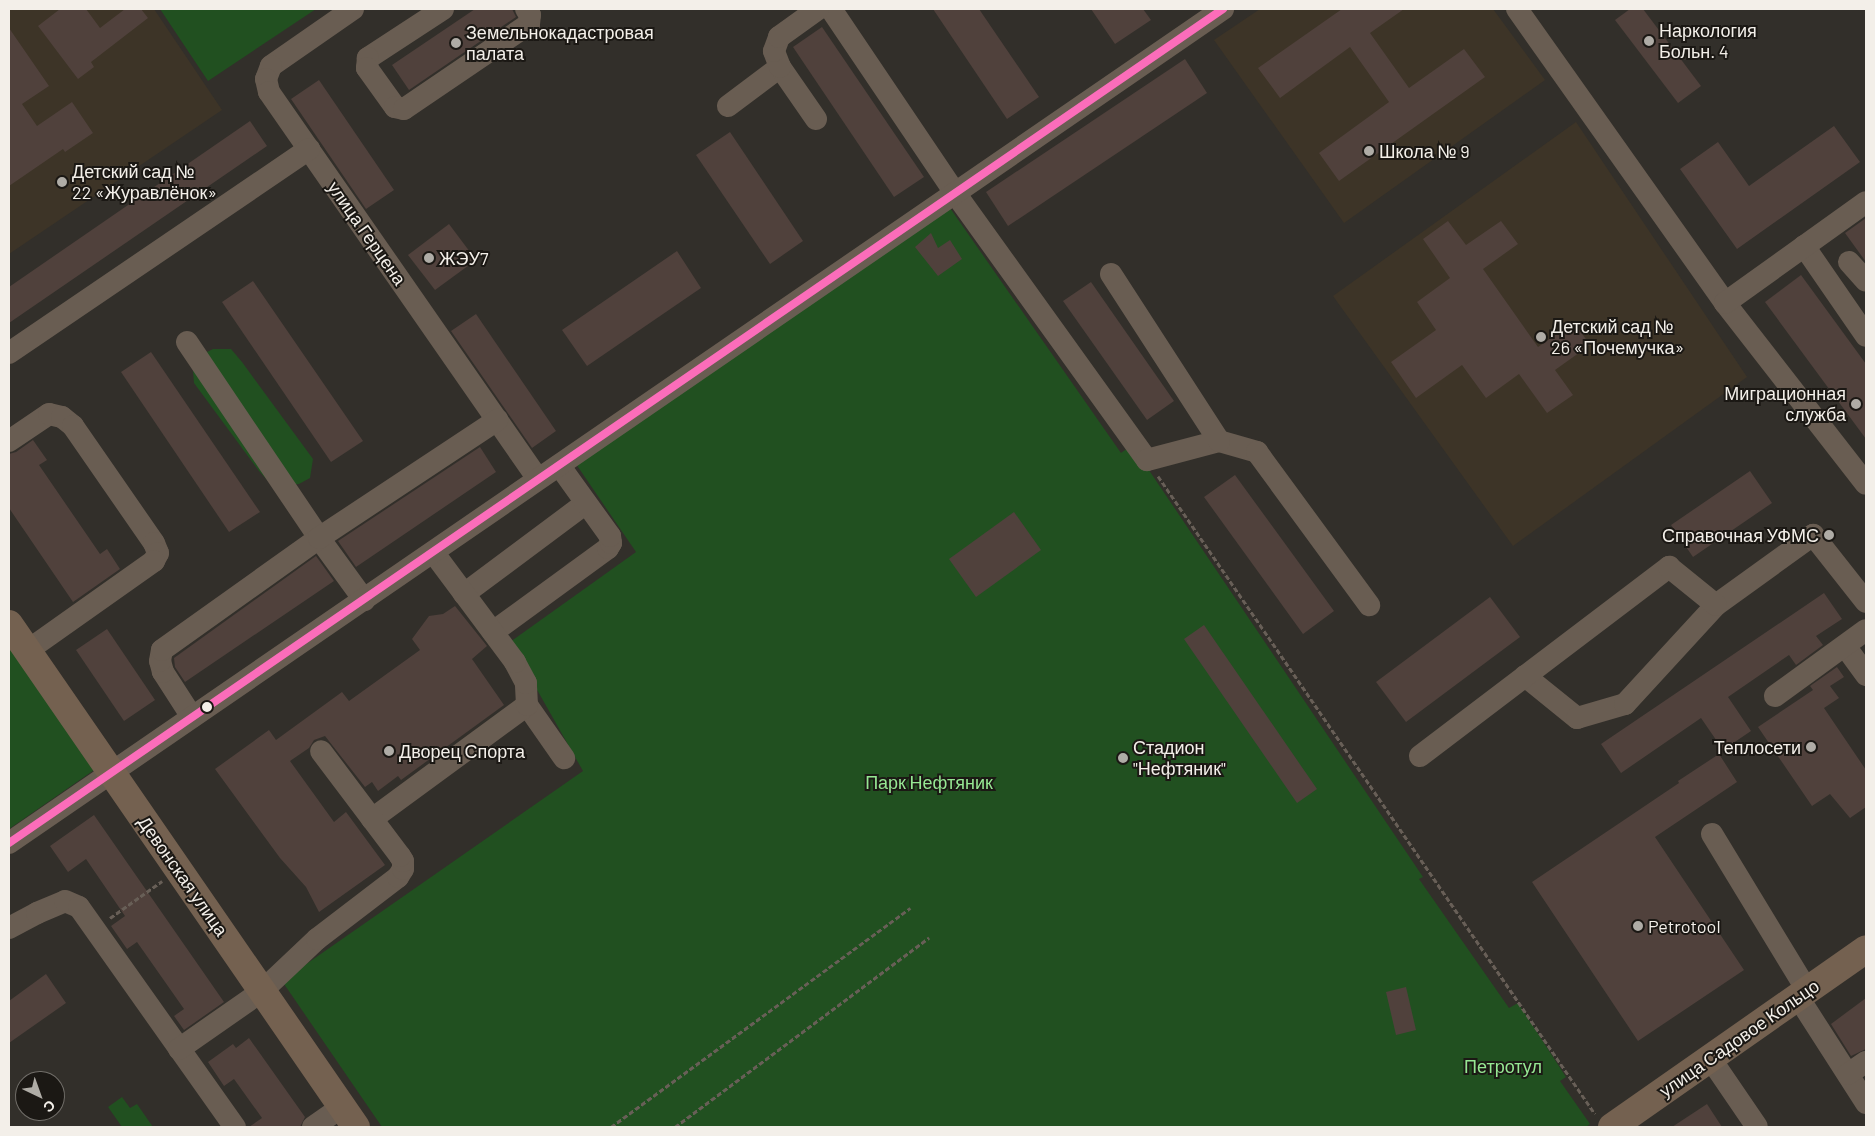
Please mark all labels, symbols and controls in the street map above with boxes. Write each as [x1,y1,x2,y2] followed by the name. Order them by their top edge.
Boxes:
[1659,20,1757,62] place label: Наркология Больн. 4
[466,22,654,64] place label: Земельнокадастровая палата
[1643,35,1655,47] marker: Наркология Больн. 4
[450,37,462,49] marker: Земельнокадастровая палата
[1379,140,1470,162] place label: Школа № 9
[1363,145,1375,157] marker: Школа № 9
[72,161,217,203] place label: Детский сад № 22 «Журавлёнок»
[56,176,68,188] marker: Детский сад № 22 «Журавлёнок»
[323,177,411,289] street label: улица Герцена
[439,247,489,269] place label: ЖЭУ7
[423,252,435,264] marker: ЖЭУ7
[1551,316,1684,358] place label: Детский сад № 26 «Почемучка»
[1535,331,1547,343] marker: Детский сад № 26 «Почемучка»
[1724,383,1846,426] place label: Миграционная служба
[1850,398,1862,410] marker: Миграционная служба
[1662,524,1819,546] place label: Справочная УФМС
[1823,529,1835,541] marker: Справочная УФМС
[202,702,212,712] unlabelled marker
[1714,736,1801,758] place label: Теплосети
[1133,737,1226,780] place label: Стадион "Нефтяник"
[399,740,525,762] place label: Дворец Спорта
[1805,741,1817,753] marker: Теплосети
[383,745,395,757] marker: Дворец Спорта
[1117,752,1129,764] marker: Стадион "Нефтяник"
[865,771,993,793] park label: Парк Нефтяник
[134,812,232,940] street label: Девонская улица
[1648,915,1721,937] place label: Petrotool
[1632,920,1644,932] marker: Petrotool
[1655,975,1823,1101] street label: улица Садовое Кольцо
[1464,1055,1542,1077] park label: Петротул
[15,1071,65,1121] north arrow
[40,1097,59,1116] text: С

